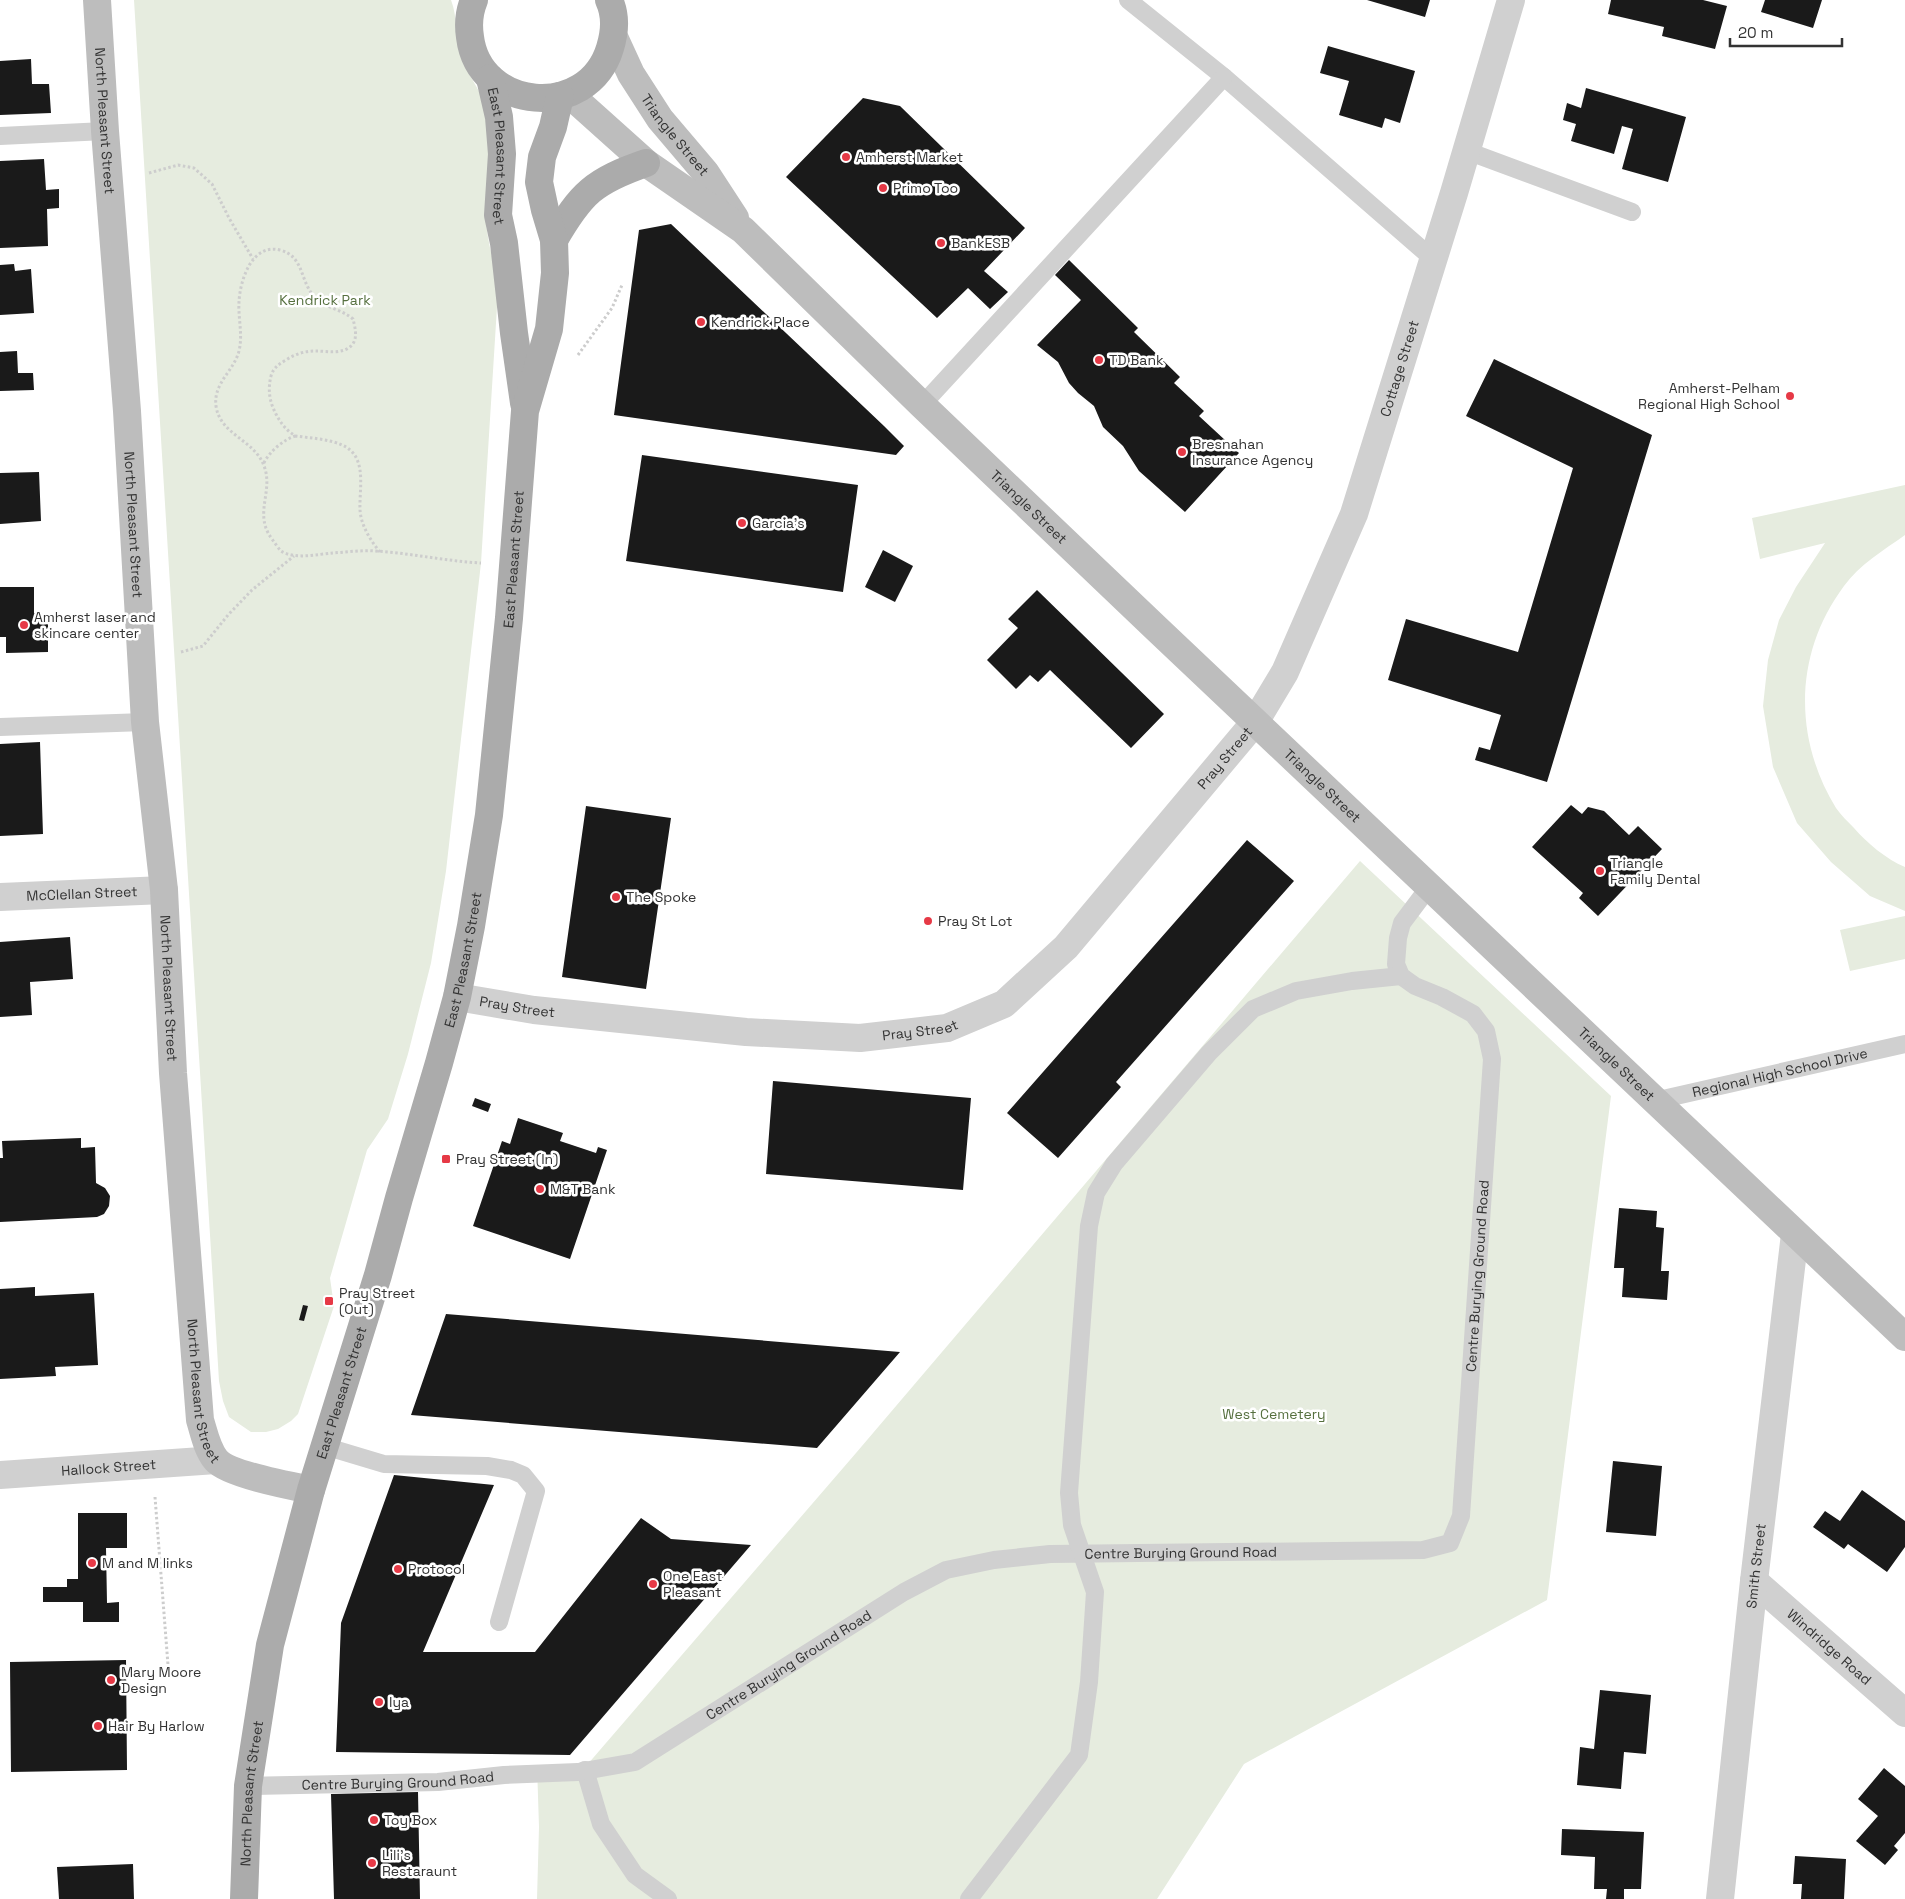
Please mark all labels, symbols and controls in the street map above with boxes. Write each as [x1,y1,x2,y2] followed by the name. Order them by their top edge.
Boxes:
[1730,15,1842,47] scale bar
[1738,23,1773,42] text: 20 m
[91,47,119,195] street label: North Pleasant Street
[483,86,511,226] street label: East Pleasant Street
[637,90,713,179] street label: Triangle Street
[856,148,963,166] place label: Amherst Market
[840,151,852,163] marker: Amherst Market
[893,179,958,197] place label: Primo Too
[877,182,889,194] marker: Primo Too
[951,234,1010,252] place label: BankESB
[935,237,947,249] marker: BankESB
[279,291,371,309] park label: Kendrick Park
[711,313,810,331] place label: Kendrick Place
[695,316,707,328] marker: Kendrick Place
[1376,318,1423,419] street label: Cottage Street
[1109,351,1164,369] place label: TD Bank
[1093,354,1105,366] marker: TD Bank
[1638,379,1780,413] place label: Amherst-Pelham Regional High School
[1784,390,1796,402] marker: Amherst-Pelham Regional High School
[1192,435,1313,469] place label: Bresnahan Insurance Agency
[1176,446,1188,458] marker: Bresnahan Insurance Agency
[120,451,147,598] street label: North Pleasant Street
[986,466,1071,548] street label: Triangle Street
[499,490,528,629] street label: East Pleasant Street
[752,514,805,532] place label: Garcia’s
[736,517,748,529] marker: Garcia’s
[34,608,156,642] place label: Amherst laser and skincare center
[18,619,30,631] marker: Amherst laser and skincare center
[1193,723,1256,793] street label: Pray Street
[1280,745,1365,826] street label: Triangle Street
[1610,854,1700,888] place label: Triangle Family Dental
[1594,865,1606,877] marker: Triangle Family Dental
[26,882,138,905] street label: McClellan Street
[626,888,696,906] place label: The Spoke
[440,891,485,1030] street label: East Pleasant Street
[610,891,622,903] marker: The Spoke
[938,912,1013,930] place label: Pray St Lot
[156,914,181,1062] street label: North Pleasant Street
[922,915,934,927] marker: Pray St Lot
[478,992,556,1021] street label: Pray Street
[881,1015,961,1044] street label: Pray Street
[1574,1023,1659,1105] street label: Triangle Street
[1690,1044,1869,1101] street label: Regional High School Drive
[456,1150,558,1168] place label: Pray Street (In)
[440,1153,452,1165] marker: Pray Street (In)
[1462,1179,1493,1373] street label: Centre Burying Ground Road
[550,1180,616,1198] place label: M&T Bank
[534,1183,546,1195] marker: M&T Bank
[339,1284,415,1318] place label: Pray Street (Out)
[323,1295,335,1307] marker: Pray Street (Out)
[183,1318,224,1467] street label: North Pleasant Street
[312,1324,370,1461] street label: East Pleasant Street
[1222,1405,1326,1423] park label: West Cemetery
[61,1455,157,1480] street label: Hallock Street
[1742,1522,1770,1609] street label: Smith Street
[1084,1543,1277,1563] street label: Centre Burying Ground Road
[102,1554,193,1572] place label: M and M links
[86,1557,98,1569] marker: M and M links
[408,1560,465,1578] place label: Protocol
[392,1563,404,1575] marker: Protocol
[663,1567,722,1601] place label: One East Pleasant
[647,1578,659,1590] marker: One East Pleasant
[1783,1605,1875,1689] street label: Windridge Road
[702,1606,875,1724] street label: Centre Burying Ground Road
[121,1663,201,1697] place label: Mary Moore Design
[105,1674,117,1686] marker: Mary Moore Design
[389,1693,409,1711] place label: Iya
[373,1696,385,1708] marker: Iya
[108,1717,205,1735] place label: Hair By Harlow
[236,1719,267,1867] street label: North Pleasant Street
[92,1720,104,1732] marker: Hair By Harlow
[302,1767,495,1794] street label: Centre Burying Ground Road
[384,1811,437,1829] place label: Toy Box
[368,1814,380,1826] marker: Toy Box
[382,1846,457,1880] place label: Lili’s Restaraunt
[366,1857,378,1869] marker: Lili’s Restaraunt

